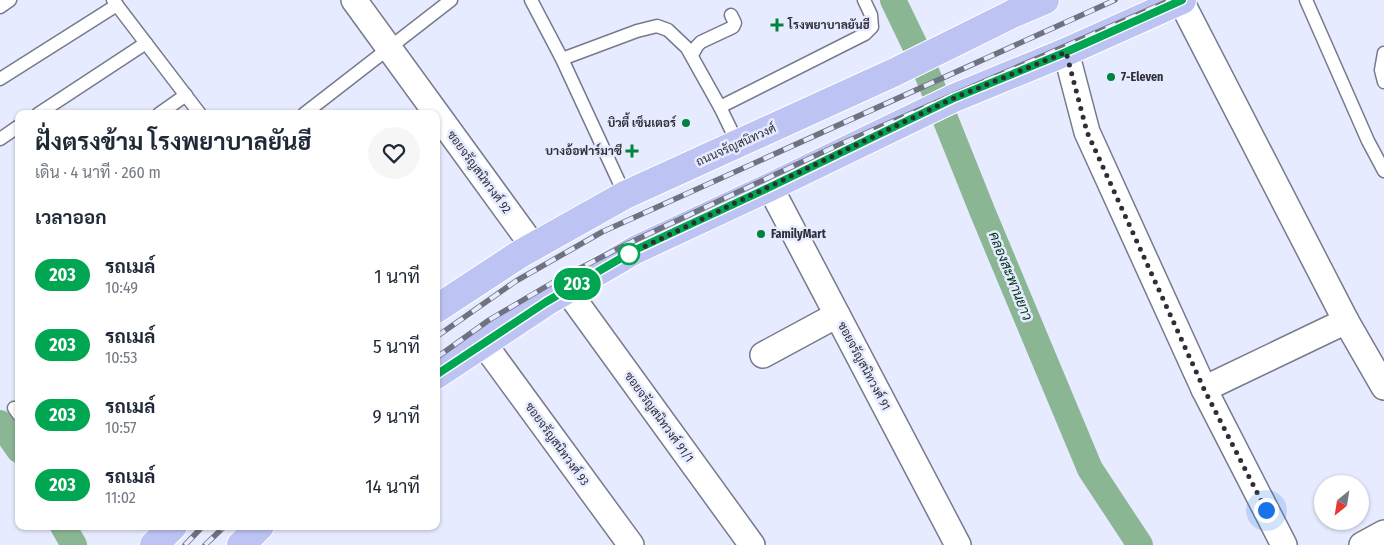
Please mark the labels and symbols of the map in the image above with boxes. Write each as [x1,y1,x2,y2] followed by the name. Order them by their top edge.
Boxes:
[787,17,870,32] place label: โรงพยาบาลยันฮี
[770,18,784,32] marker: โรงพยาบาลยันฮี
[1121,70,1163,84] place label: 7-Eleven
[1105,71,1117,83] marker: 7-Eleven
[607,112,677,130] place label: บิวตี้ เซ็นเตอร์
[680,117,692,129] marker: บิวตี้ เซ็นเตอร์
[693,120,778,169] street label: ถนนจรัญสนิทวงศ์
[444,127,515,216] street label: ซอยจรัญสนิทวงศ์ 92
[545,143,622,158] place label: บางอ้อฟาร์มาซี
[626,145,638,157] marker: บางอ้อฟาร์มาซี
[771,227,827,241] place label: FamilyMart
[755,228,767,240] marker: FamilyMart
[985,229,1036,323] water label: คลองสะพานยาว
[618,243,640,265] unlabelled marker
[548,268,606,300] line badge: 203
[835,319,894,413] street label: ซอยจรัญสนิทวงศ์ 91
[622,369,697,465] street label: ซอยจรัญสนิทวงศ์ 91/1
[522,399,593,488] street label: ซอยจรัญสนิทวงศ์ 93
[1314,475,1369,530] north arrow
[1254,498,1279,523] your location

